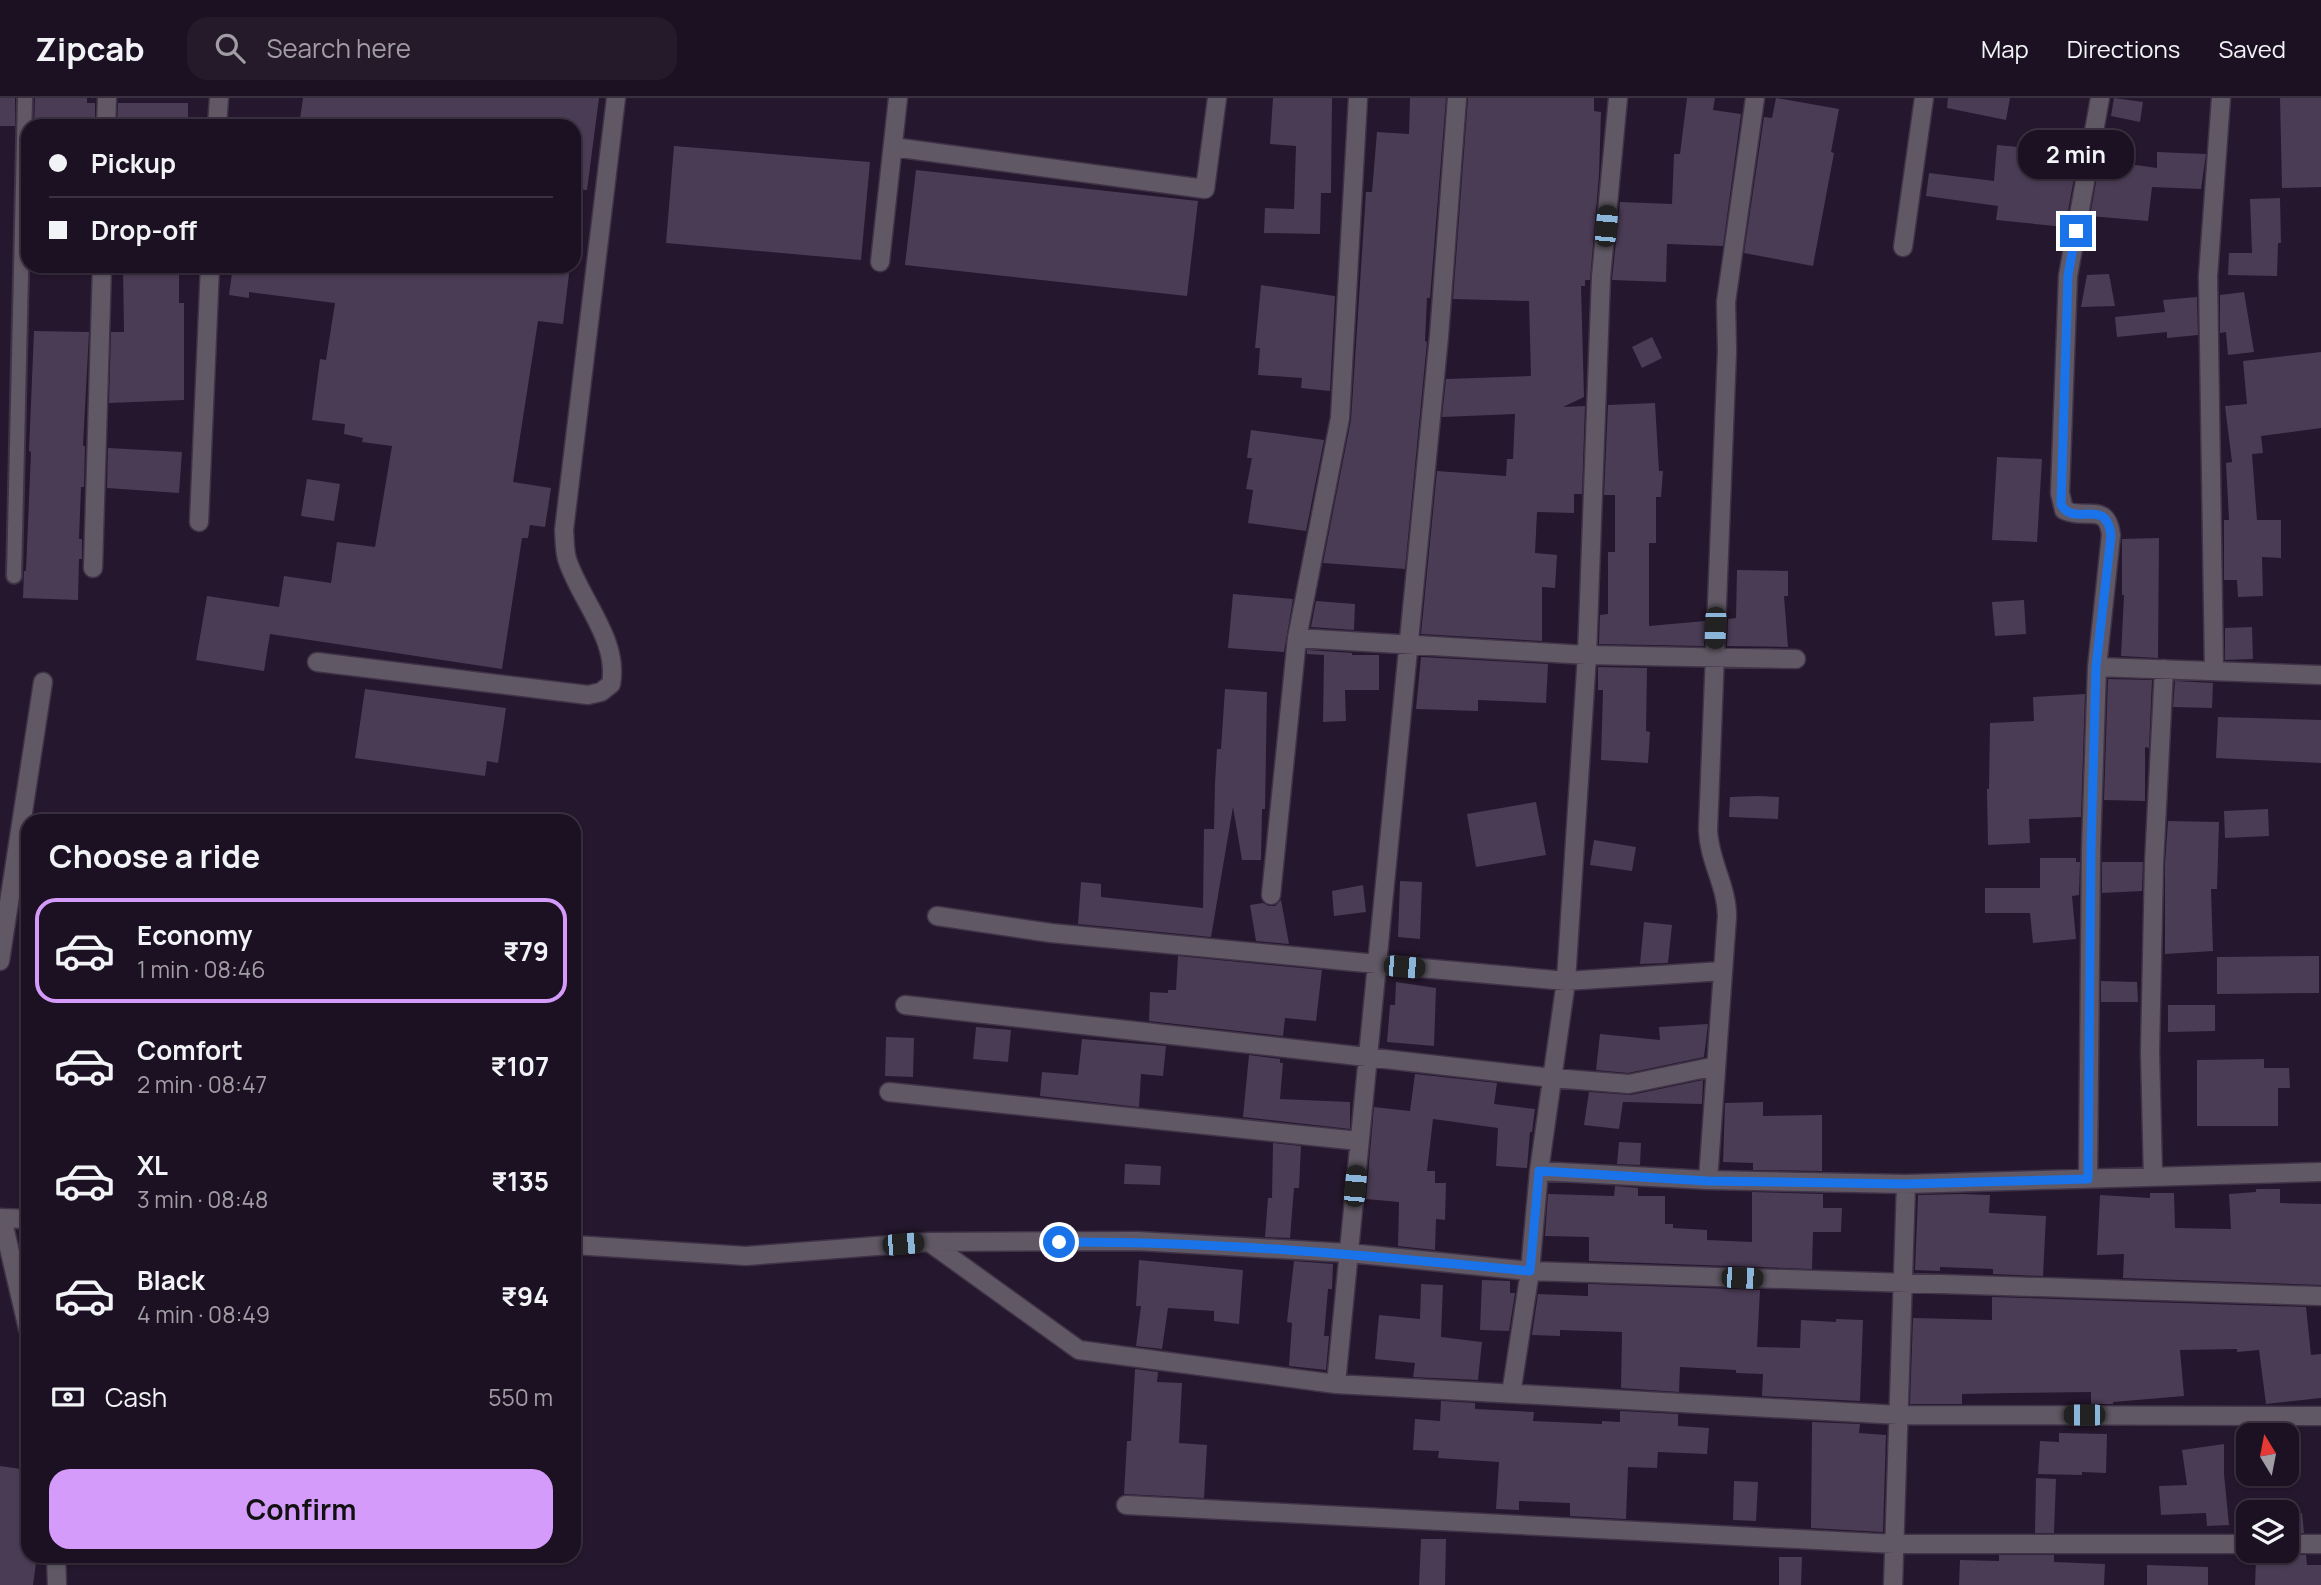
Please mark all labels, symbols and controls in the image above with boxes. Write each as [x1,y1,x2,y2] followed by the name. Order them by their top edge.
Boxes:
[187,17,677,80] search box
[35,26,145,71] text: Zipcab
[211,29,249,67] icon: search
[267,30,411,66] text: Search here
[1981,32,2029,65] text: Map
[2067,32,2180,65] text: Directions
[2218,32,2286,65] text: Saved
[2018,130,2134,178] callout: 2 min
[2046,138,2106,170] text: 2 min
[91,145,176,181] text: Pickup
[1594,204,1619,248] car
[91,212,197,248] text: Drop-off
[2060,215,2092,247] route end
[1704,607,1727,649] car
[49,834,260,878] text: Choose a ride
[137,917,252,953] text: Economy
[53,919,116,982] icon: car
[503,933,549,969] text: ₹79
[137,953,266,985] text: 1 min · 08:46
[1383,955,1426,979] car
[137,1032,243,1068] text: Comfort
[53,1034,116,1097] icon: car
[491,1048,549,1084] text: ₹107
[137,1068,267,1100] text: 2 min · 08:47
[137,1147,168,1183] text: XL
[53,1149,116,1212] icon: car
[491,1163,549,1199] text: ₹135
[1343,1164,1368,1208] car
[137,1183,268,1215] text: 3 min · 08:48
[1043,1226,1075,1258] route start
[882,1232,925,1256] car
[137,1262,205,1298] text: Black
[53,1264,116,1327] icon: car
[1721,1267,1764,1289] car
[501,1278,549,1314] text: ₹94
[137,1298,270,1330] text: 4 min · 08:49
[49,1378,87,1416] icon: cash
[105,1379,167,1415] text: Cash
[488,1381,553,1413] text: 550 m
[2064,1405,2106,1426] car
[2236,1423,2300,1486] north arrow
[2236,1423,2299,1563] map controls
[49,1469,553,1549] button: Confirm
[2236,1500,2299,1563] button: layers

